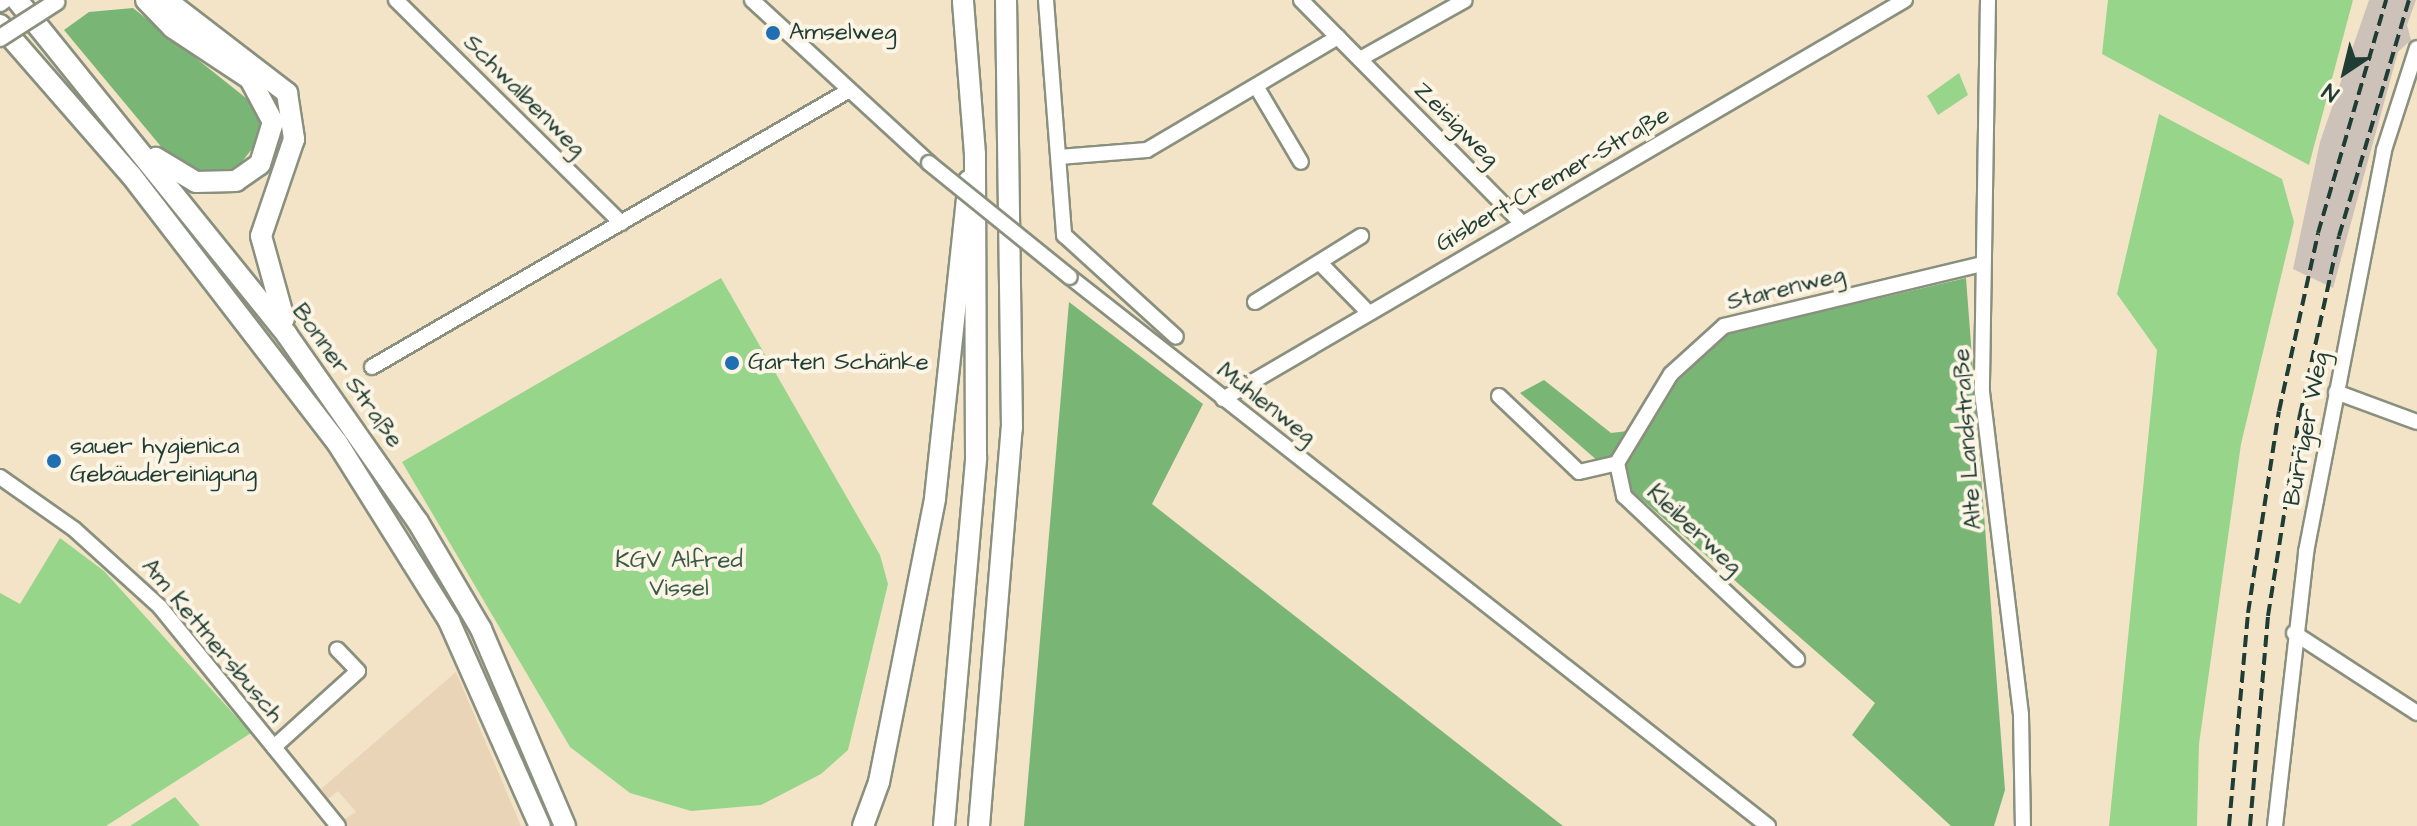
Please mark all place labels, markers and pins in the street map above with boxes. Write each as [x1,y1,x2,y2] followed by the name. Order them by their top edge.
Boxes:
[789,19,897,47] place label: Amselweg
[764,24,782,42] marker: Amselweg
[748,349,929,377] place label: Garten Schänke
[723,354,741,372] marker: Garten Schänke
[70,433,257,489] place label: sauer hygienica Gebäudereinigung
[45,452,63,470] marker: sauer hygienica Gebäudereinigung

